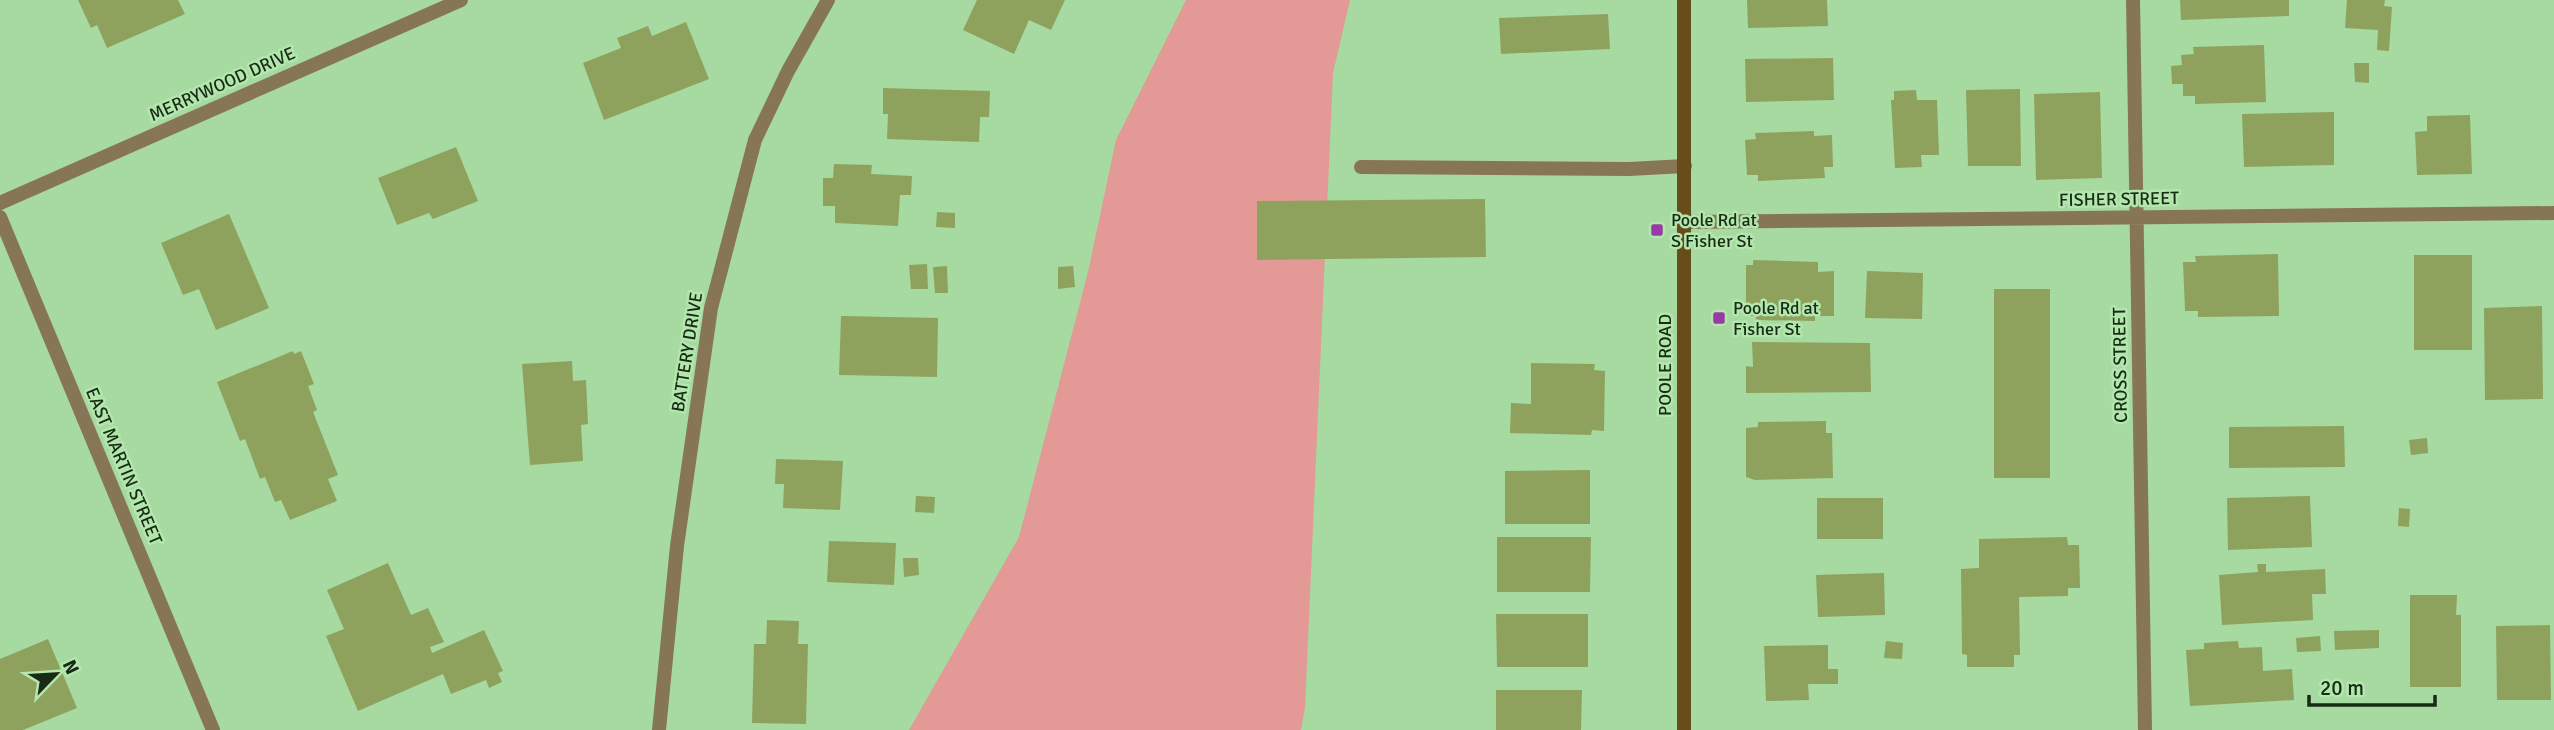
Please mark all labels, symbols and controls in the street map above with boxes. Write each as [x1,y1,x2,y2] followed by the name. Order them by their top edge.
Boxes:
[145,42,299,126] street label: MERRYWOOD DRIVE
[2059,187,2179,211] street label: FISHER STREET
[1671,209,1757,252] place label: Poole Rd at S Fisher St
[1649,222,1665,238] marker: Poole Rd at S Fisher St
[667,291,707,413] street label: BATTERY DRIVE
[1733,297,1819,340] place label: Poole Rd at Fisher St
[2108,307,2132,423] street label: CROSS STREET
[1711,310,1727,326] marker: Poole Rd at Fisher St
[1654,314,1676,416] street label: POOLE ROAD
[81,384,167,548] street label: EAST MARTIN STREET
[21,639,91,709] north arrow
[57,656,84,678] text: N
[2309,664,2435,708] scale bar
[2320,675,2364,701] text: 20 m

